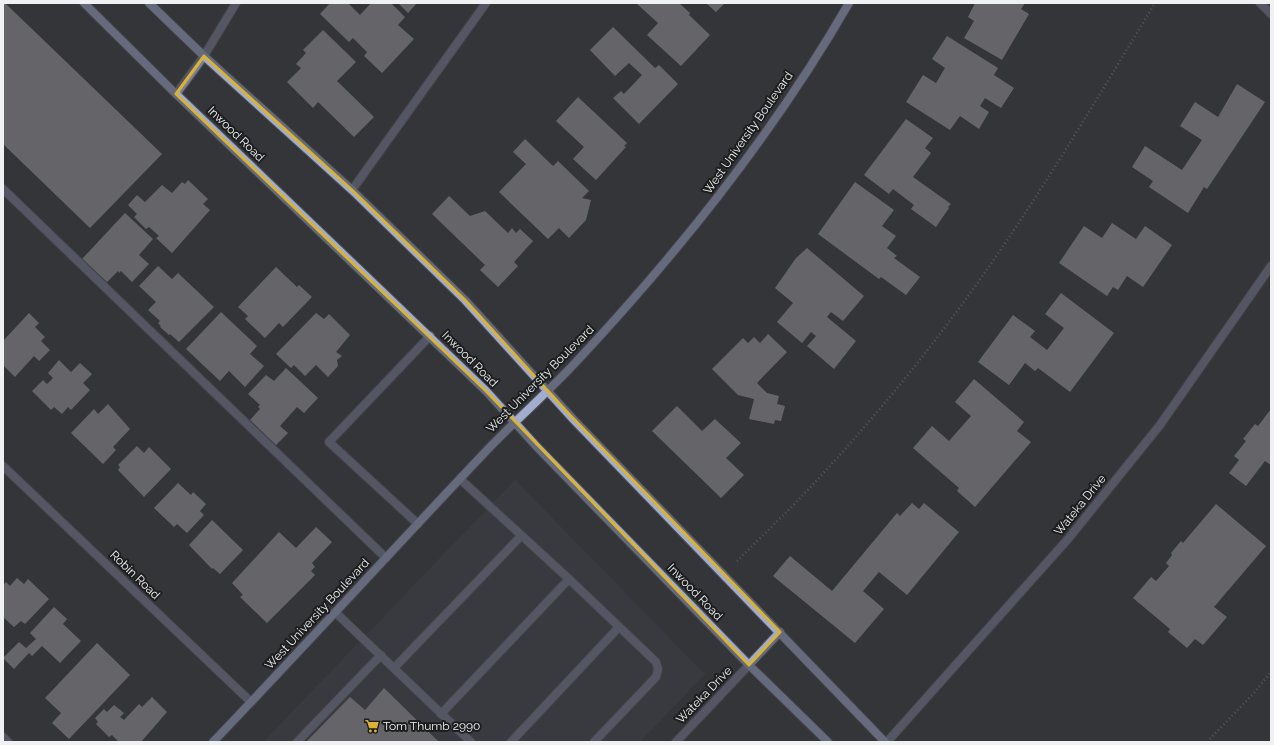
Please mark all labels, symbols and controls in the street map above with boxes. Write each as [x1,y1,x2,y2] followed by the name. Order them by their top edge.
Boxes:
[700,69,796,197] street label: West University Boulevard
[205,104,267,164] street label: Inwood Road
[483,322,597,436] street label: West University Boulevard
[439,328,501,390] street label: Inwood Road
[1051,472,1109,538] street label: Wateka Drive
[107,548,163,602] street label: Robin Road
[262,556,372,672] street label: West University Boulevard
[665,561,725,623] street label: Inwood Road
[673,664,735,726] street label: Wateka Drive
[364,718,380,734] supermarket icon: Tom Thumb 2990
[383,719,480,733] place label: Tom Thumb 2990

